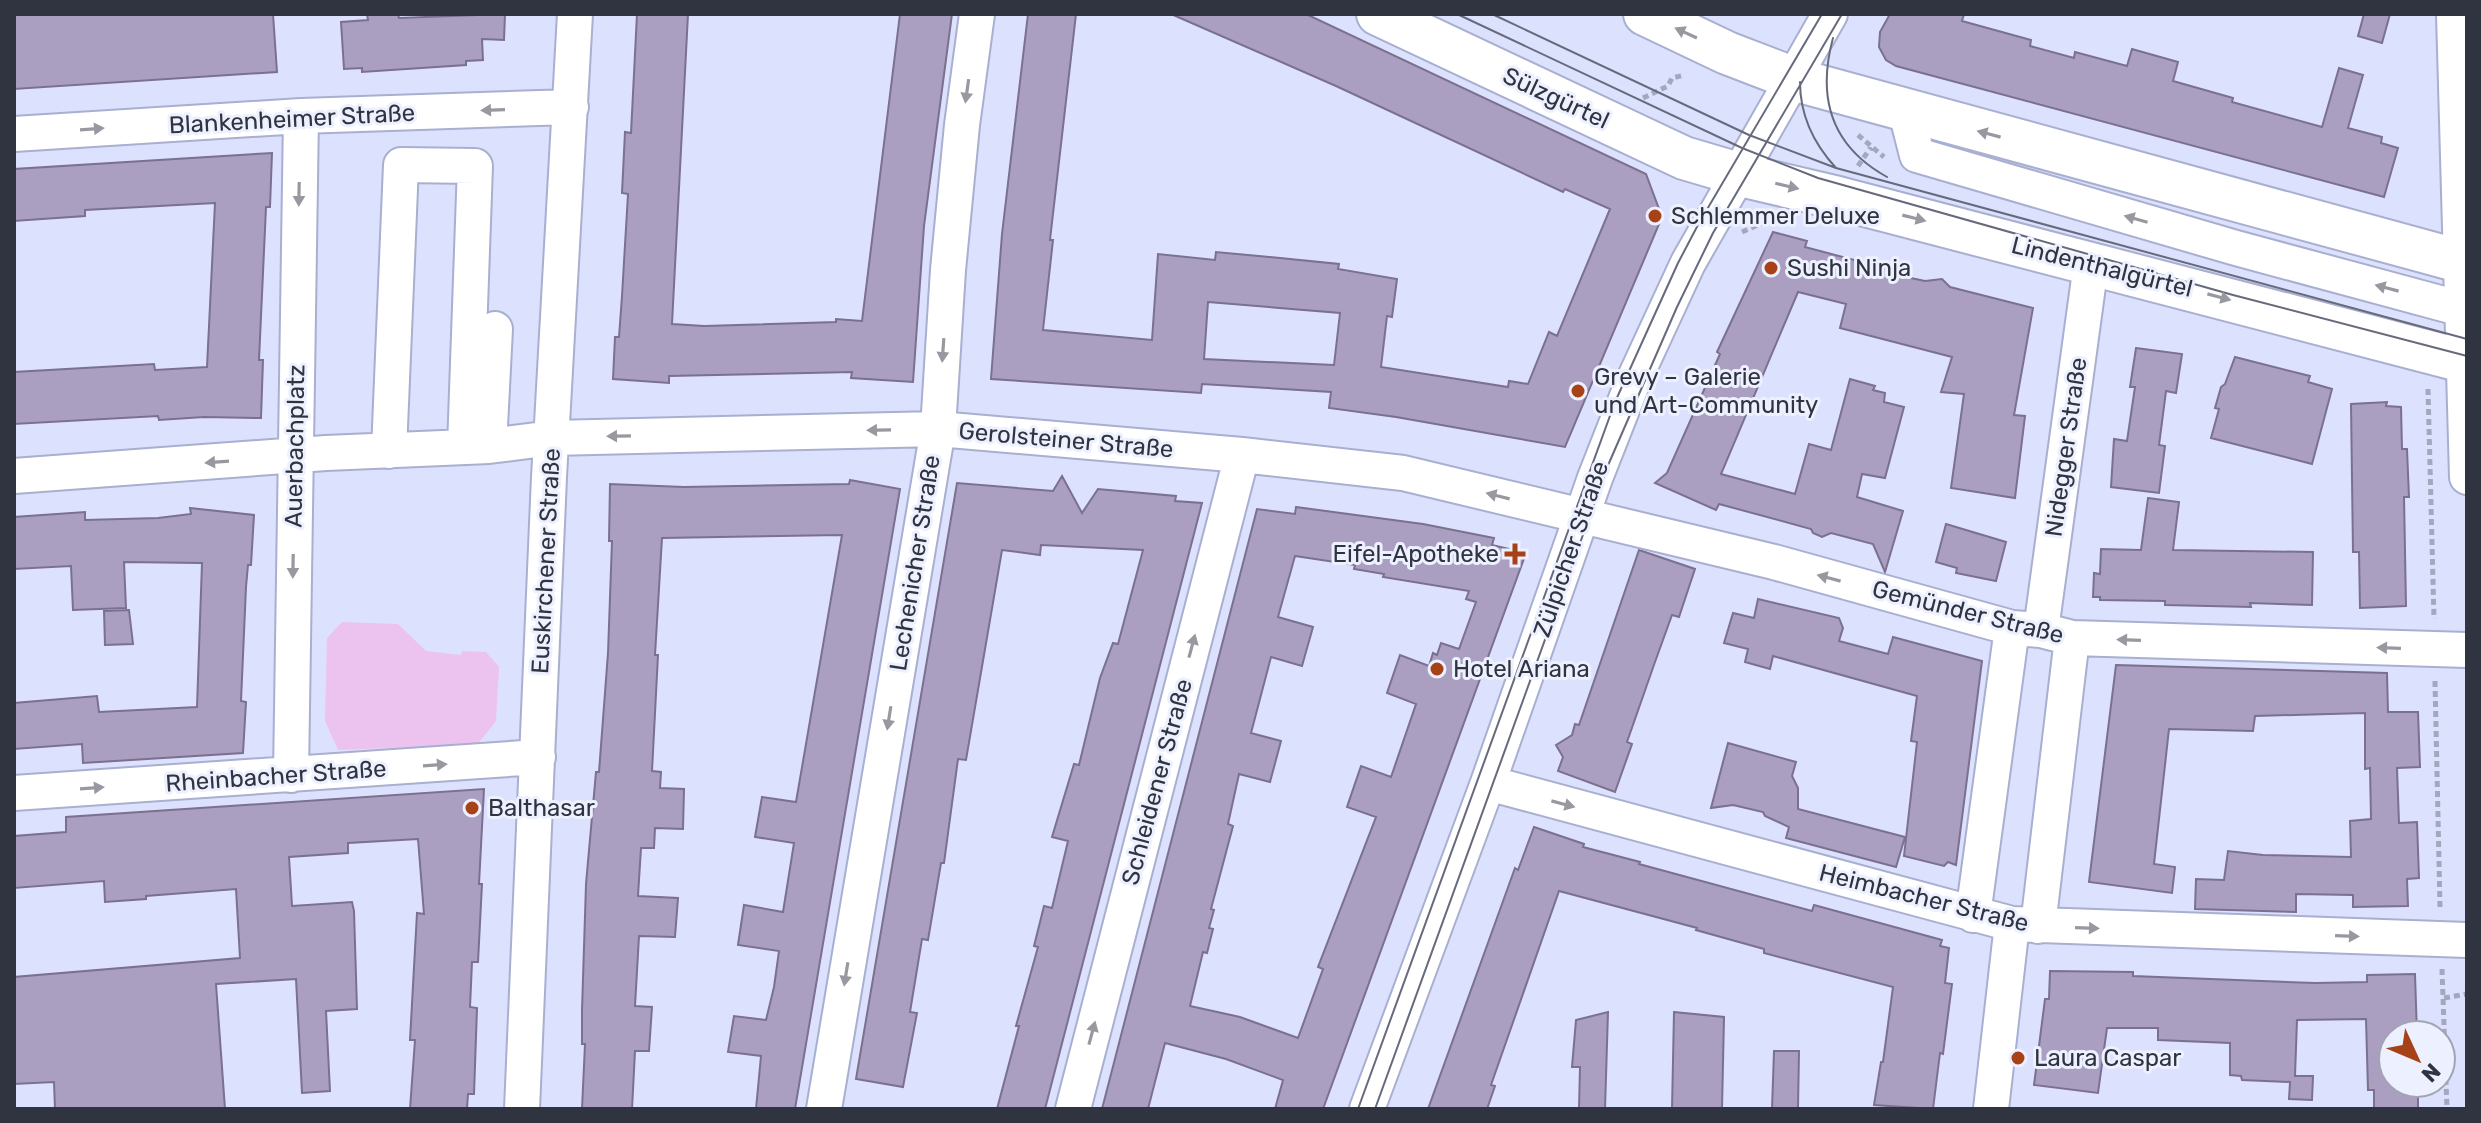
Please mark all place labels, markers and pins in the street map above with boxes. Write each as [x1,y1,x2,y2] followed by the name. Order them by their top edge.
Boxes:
[1671,202,1880,230] place label: Schlemmer Deluxe
[1646,207,1664,225] marker: Schlemmer Deluxe
[1787,254,1911,282] place label: Sushi Ninja
[1762,259,1780,277] marker: Sushi Ninja
[1594,363,1818,419] place label: Grevy – Galerie und Art-Community
[1569,382,1587,400] marker: Grevy – Galerie und Art-Community
[1333,540,1499,568] place label: Eifel-Apotheke
[1506,545,1524,563] marker: Eifel-Apotheke
[1453,655,1590,683] place label: Hotel Ariana
[1428,660,1446,678] marker: Hotel Ariana
[488,794,595,822] place label: Balthasar
[463,799,481,817] marker: Balthasar
[2034,1044,2181,1072] place label: Laura Caspar
[2009,1049,2027,1067] marker: Laura Caspar

